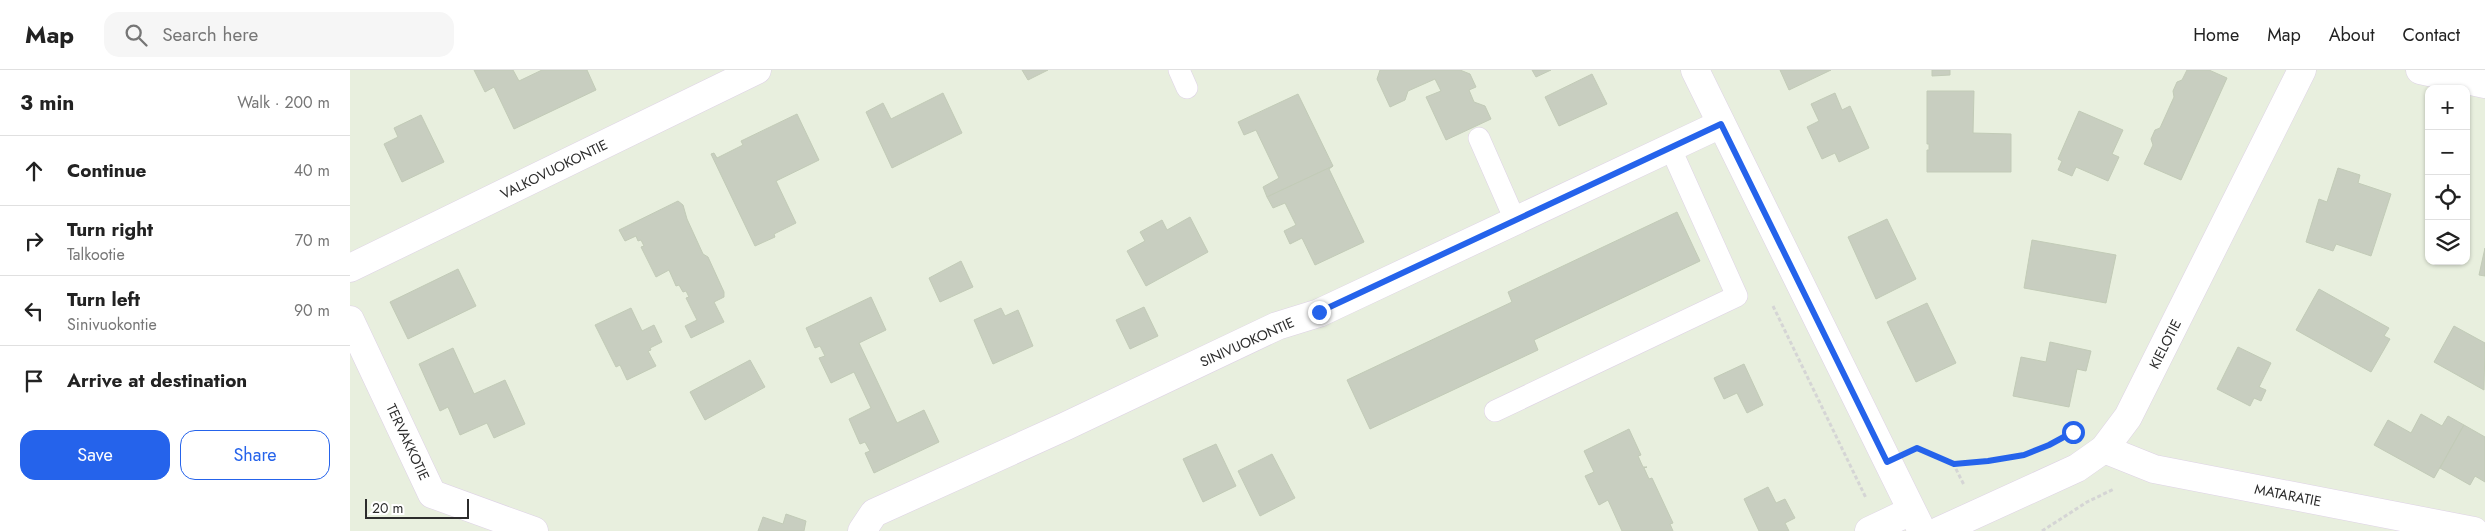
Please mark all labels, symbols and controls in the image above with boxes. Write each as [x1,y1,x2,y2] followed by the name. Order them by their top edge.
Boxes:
[104,12,454,57] search box
[25,17,74,52] text: Map
[122,21,150,49] icon: search
[162,21,258,48] text: Search here
[2193,22,2239,48] text: Home
[2267,22,2301,48] text: Map
[2329,22,2374,48] text: About
[2402,22,2460,48] text: Contact
[2425,85,2470,265] map controls
[2425,85,2470,130] button: +
[20,88,74,118] text: 3 min
[237,91,330,114] text: Walk · 200 m
[2425,130,2470,175] button: −
[497,134,611,204] street label: VALKOVUOKONTIE
[20,157,48,185] icon: ahead
[67,157,146,184] text: Continue
[294,159,330,182] text: 40 m
[2425,175,2470,220] button: locate
[67,216,153,243] text: Turn right
[2425,220,2470,265] button: layers
[20,227,48,255] icon: right
[295,229,330,252] text: 70 m
[67,243,125,266] text: Talkootie
[67,286,140,313] text: Turn left
[20,297,48,325] icon: left
[294,299,330,322] text: 90 m
[1308,301,1331,324] route end
[1197,312,1297,372] street label: SINIVUOKONTIE
[67,313,157,336] text: Sinivuokontie
[2144,316,2186,372] street label: KIELOTIE
[20,367,48,395] icon: arrive
[67,367,247,394] text: Arrive at destination
[381,400,435,484] street label: TERVAKKOTIE
[2062,421,2085,444] route start
[20,430,170,480] button: Save
[180,430,330,480] button: Share
[2253,479,2323,511] street label: MATARATIE
[365,496,469,519] scale bar
[372,498,404,518] text: 20 m

